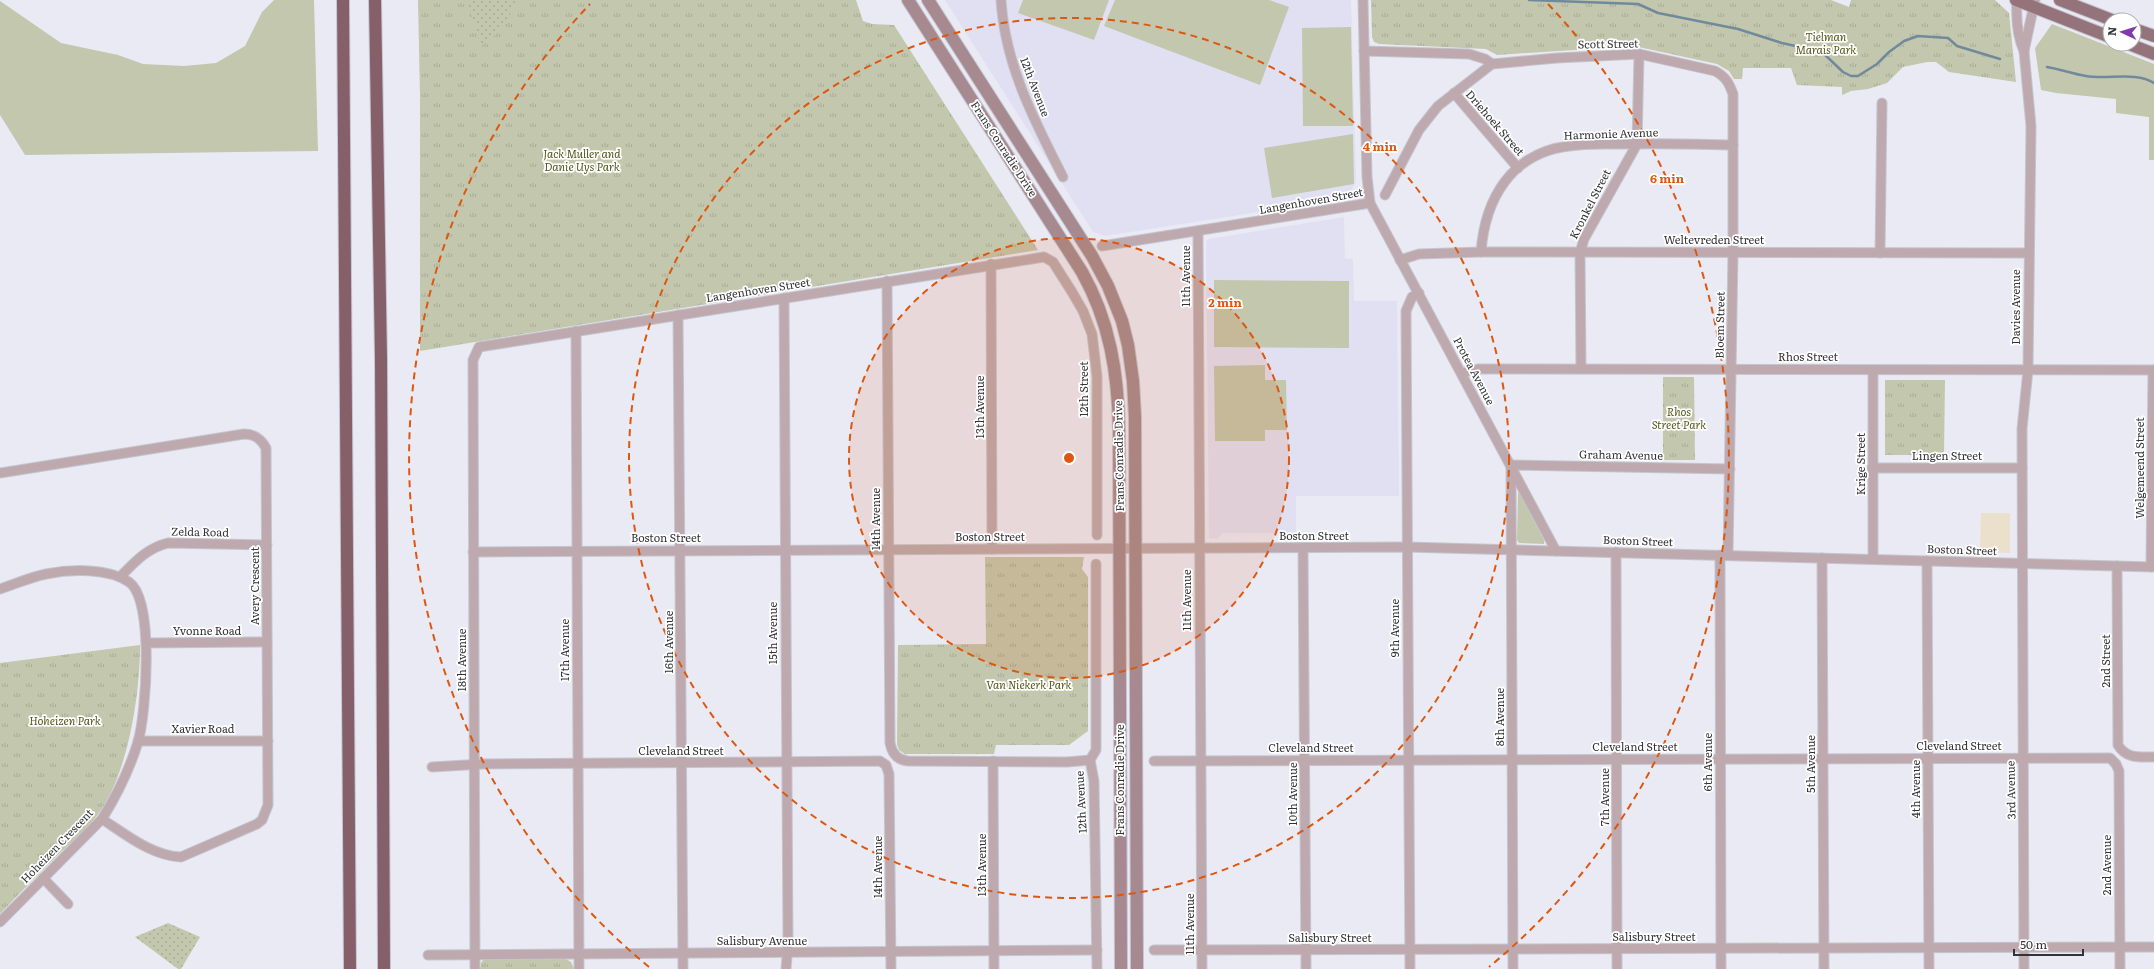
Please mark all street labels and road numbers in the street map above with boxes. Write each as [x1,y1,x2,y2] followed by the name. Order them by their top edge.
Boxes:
[1577,34,1639,52] street label: Scott Street
[1017,55,1055,119] street label: 12th Avenue
[1463,86,1529,159] street label: Driehoek Street
[968,97,1042,200] street label: Frans Conradie Drive
[1563,123,1659,143] street label: Harmonie Avenue
[1565,165,1614,241] street label: Kronkel Street
[1258,183,1365,217] street label: Langenhoven Street
[1664,231,1765,247] street label: Weltevreden Street
[1177,245,1193,307] street label: 11th Avenue
[2007,269,2023,345] street label: Davies Avenue
[705,273,812,305] street label: Langenhoven Street
[1710,291,1728,359] street label: Bloem Street
[1450,334,1500,408] street label: Protea Avenue
[1778,348,1839,364] street label: Rhos Street
[1075,361,1091,417] street label: 12th Street
[971,375,987,439] street label: 13th Avenue
[1109,400,1127,512] street label: Frans Conradie Drive
[2131,417,2147,519] street label: Welgemeend Street
[1852,432,1868,495] street label: Krige Street
[1579,445,1663,463] street label: Graham Avenue
[1912,447,1983,463] street label: Lingen Street
[867,487,883,550] street label: 14th Avenue
[171,522,229,540] street label: Zelda Road
[1279,527,1350,543] street label: Boston Street
[955,528,1026,544] street label: Boston Street
[631,529,702,545] street label: Boston Street
[1603,531,1674,549] street label: Boston Street
[1927,540,1998,558] street label: Boston Street
[246,546,262,625] street label: Avery Crescent
[1178,569,1194,631] street label: 11th Avenue
[1386,599,1402,657] street label: 9th Avenue
[764,601,780,664] street label: 15th Avenue
[660,610,676,673] street label: 16th Avenue
[556,619,572,681] street label: 17th Avenue
[173,622,242,638] street label: Yvonne Road
[453,628,469,692] street label: 18th Avenue
[2097,634,2113,688] street label: 2nd Street
[1491,687,1507,746] street label: 8th Avenue
[171,720,235,736] street label: Xavier Road
[1111,724,1127,836] street label: Frans Conradie Drive
[1699,732,1715,791] street label: 6th Avenue
[1802,735,1818,793] street label: 5th Avenue
[1916,737,2002,753] street label: Cleveland Street
[1592,738,1678,754] street label: Cleveland Street
[1268,739,1354,755] street label: Cleveland Street
[638,742,724,758] street label: Cleveland Street
[1907,759,1923,818] street label: 4th Avenue
[2001,760,2019,819] street label: 3rd Avenue
[1284,762,1300,826] street label: 10th Avenue
[1596,768,1612,826] street label: 7th Avenue
[1070,770,1090,834] street label: 12th Avenue
[16,804,97,886] street label: Hoheizen Crescent
[973,833,989,897] street label: 13th Avenue
[869,835,885,898] street label: 14th Avenue
[2098,835,2114,895] street label: 2nd Avenue
[1181,893,1197,955] street label: 11th Avenue
[1612,928,1696,944] street label: Salisbury Street
[1288,929,1372,945] street label: Salisbury Street
[717,932,808,948] street label: Salisbury Avenue

